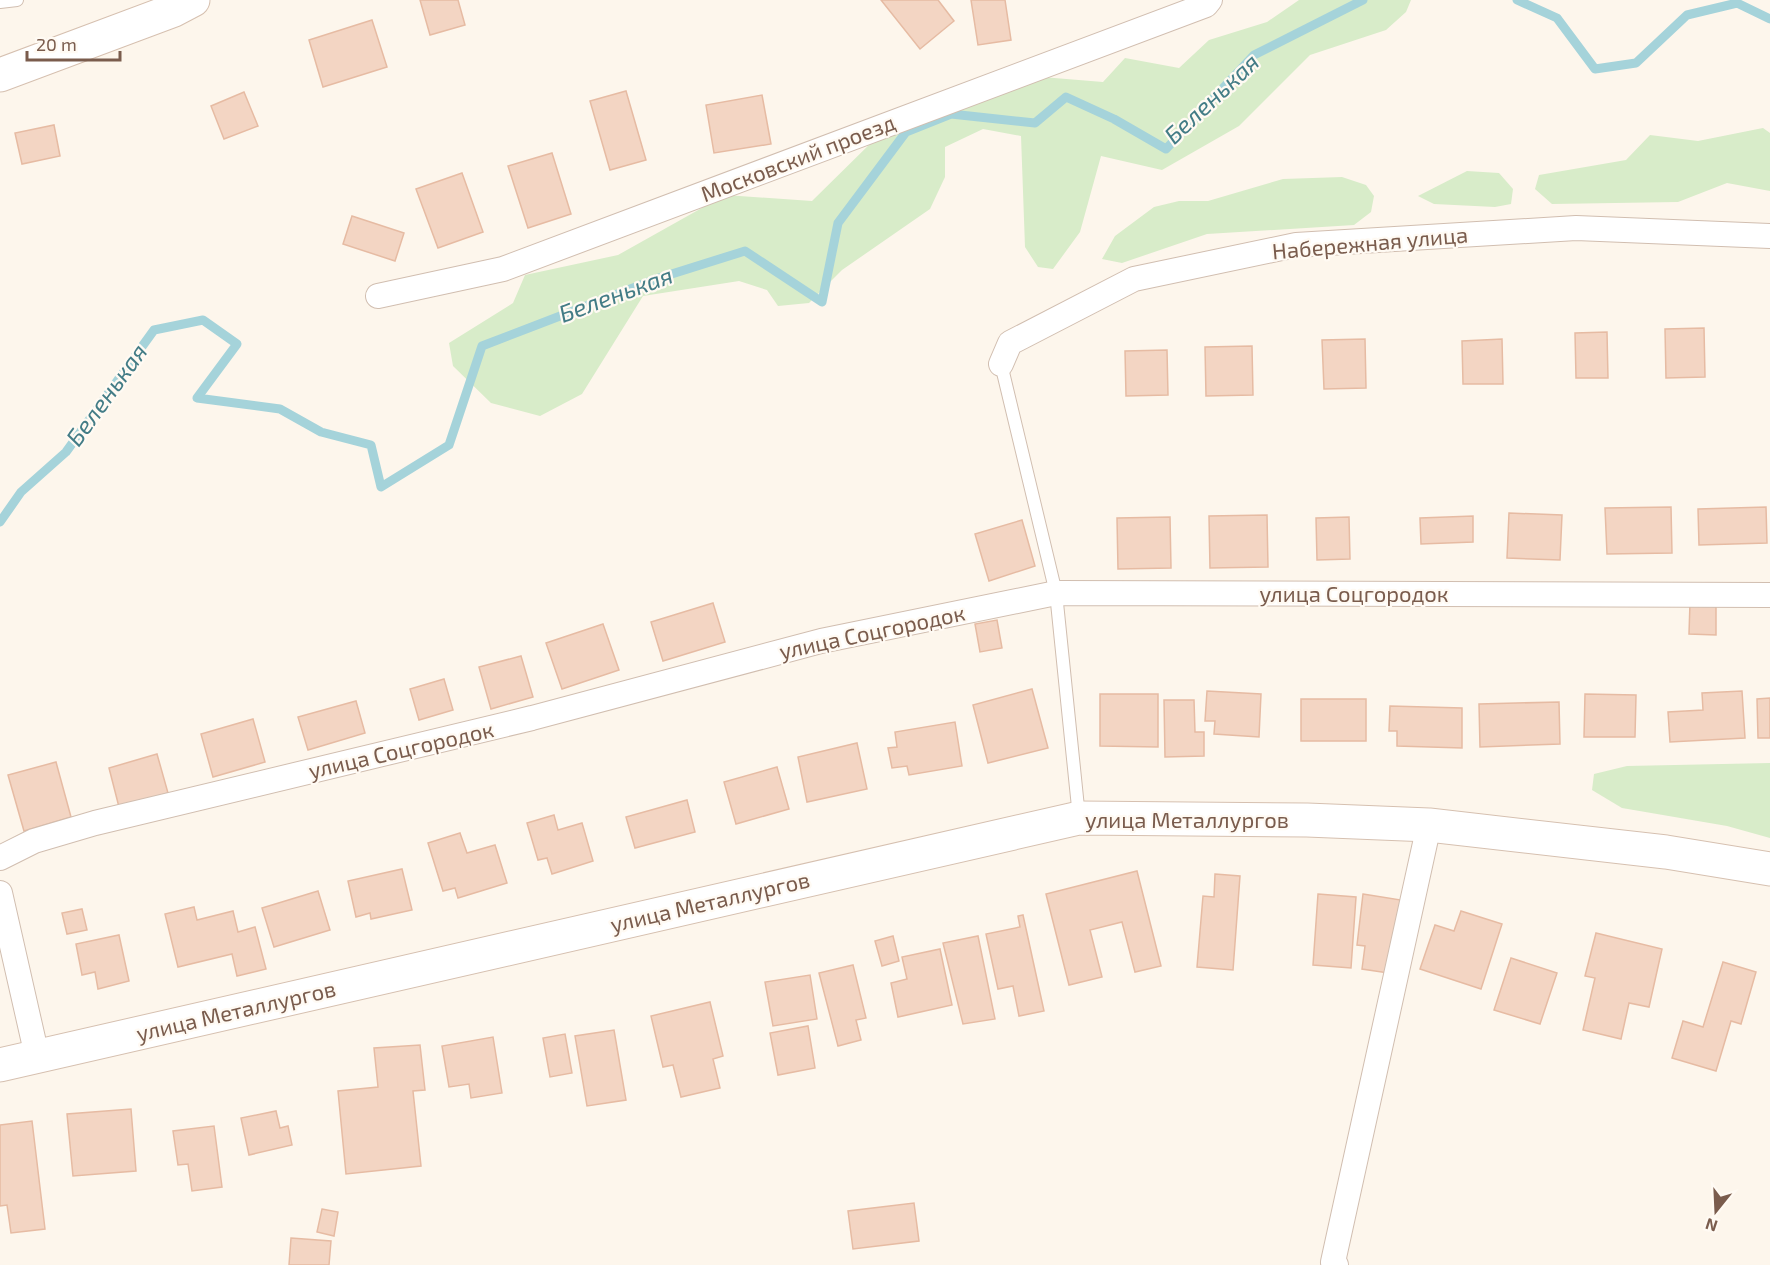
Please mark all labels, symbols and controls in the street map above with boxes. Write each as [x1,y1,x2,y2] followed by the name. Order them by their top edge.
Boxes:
[27,24,120,62] scale bar
[36,33,77,55] text: 20 m
[1158,47,1264,149] water label: Беленькая
[697,108,899,206] street label: Московский проезд
[1271,220,1469,265] street label: Набережная улица
[555,260,676,328] water label: Беленькая
[59,337,153,451] water label: Беленькая
[1259,580,1449,607] street label: улица Соцгородок
[777,599,967,664] street label: улица Соцгородок
[306,715,496,784] street label: улица Соцгородок
[1085,806,1289,833] street label: улица Металлургов
[607,865,812,938] street label: улица Металлургов
[133,974,338,1047] street label: улица Металлургов
[1686,1181,1746,1241] north arrow
[1703,1215,1720,1237] text: N

